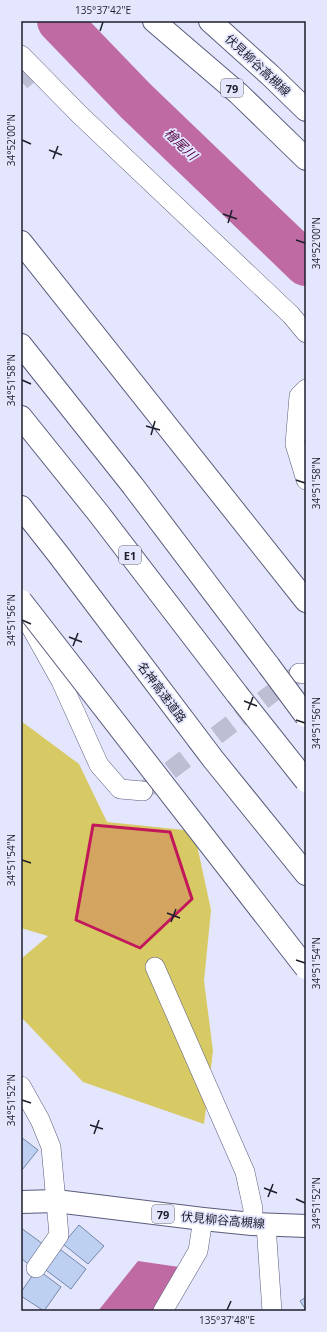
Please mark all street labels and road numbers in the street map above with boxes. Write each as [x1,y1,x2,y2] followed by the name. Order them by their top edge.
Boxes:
[221,30,295,100] street label: 伏見柳谷高槻線
[221,79,243,97] road number: 79
[119,546,141,564] road number: E1
[134,658,190,726] street label: 名神高速道路
[152,1205,174,1223] road number: 79
[180,1208,266,1232] street label: 伏見柳谷高槻線

